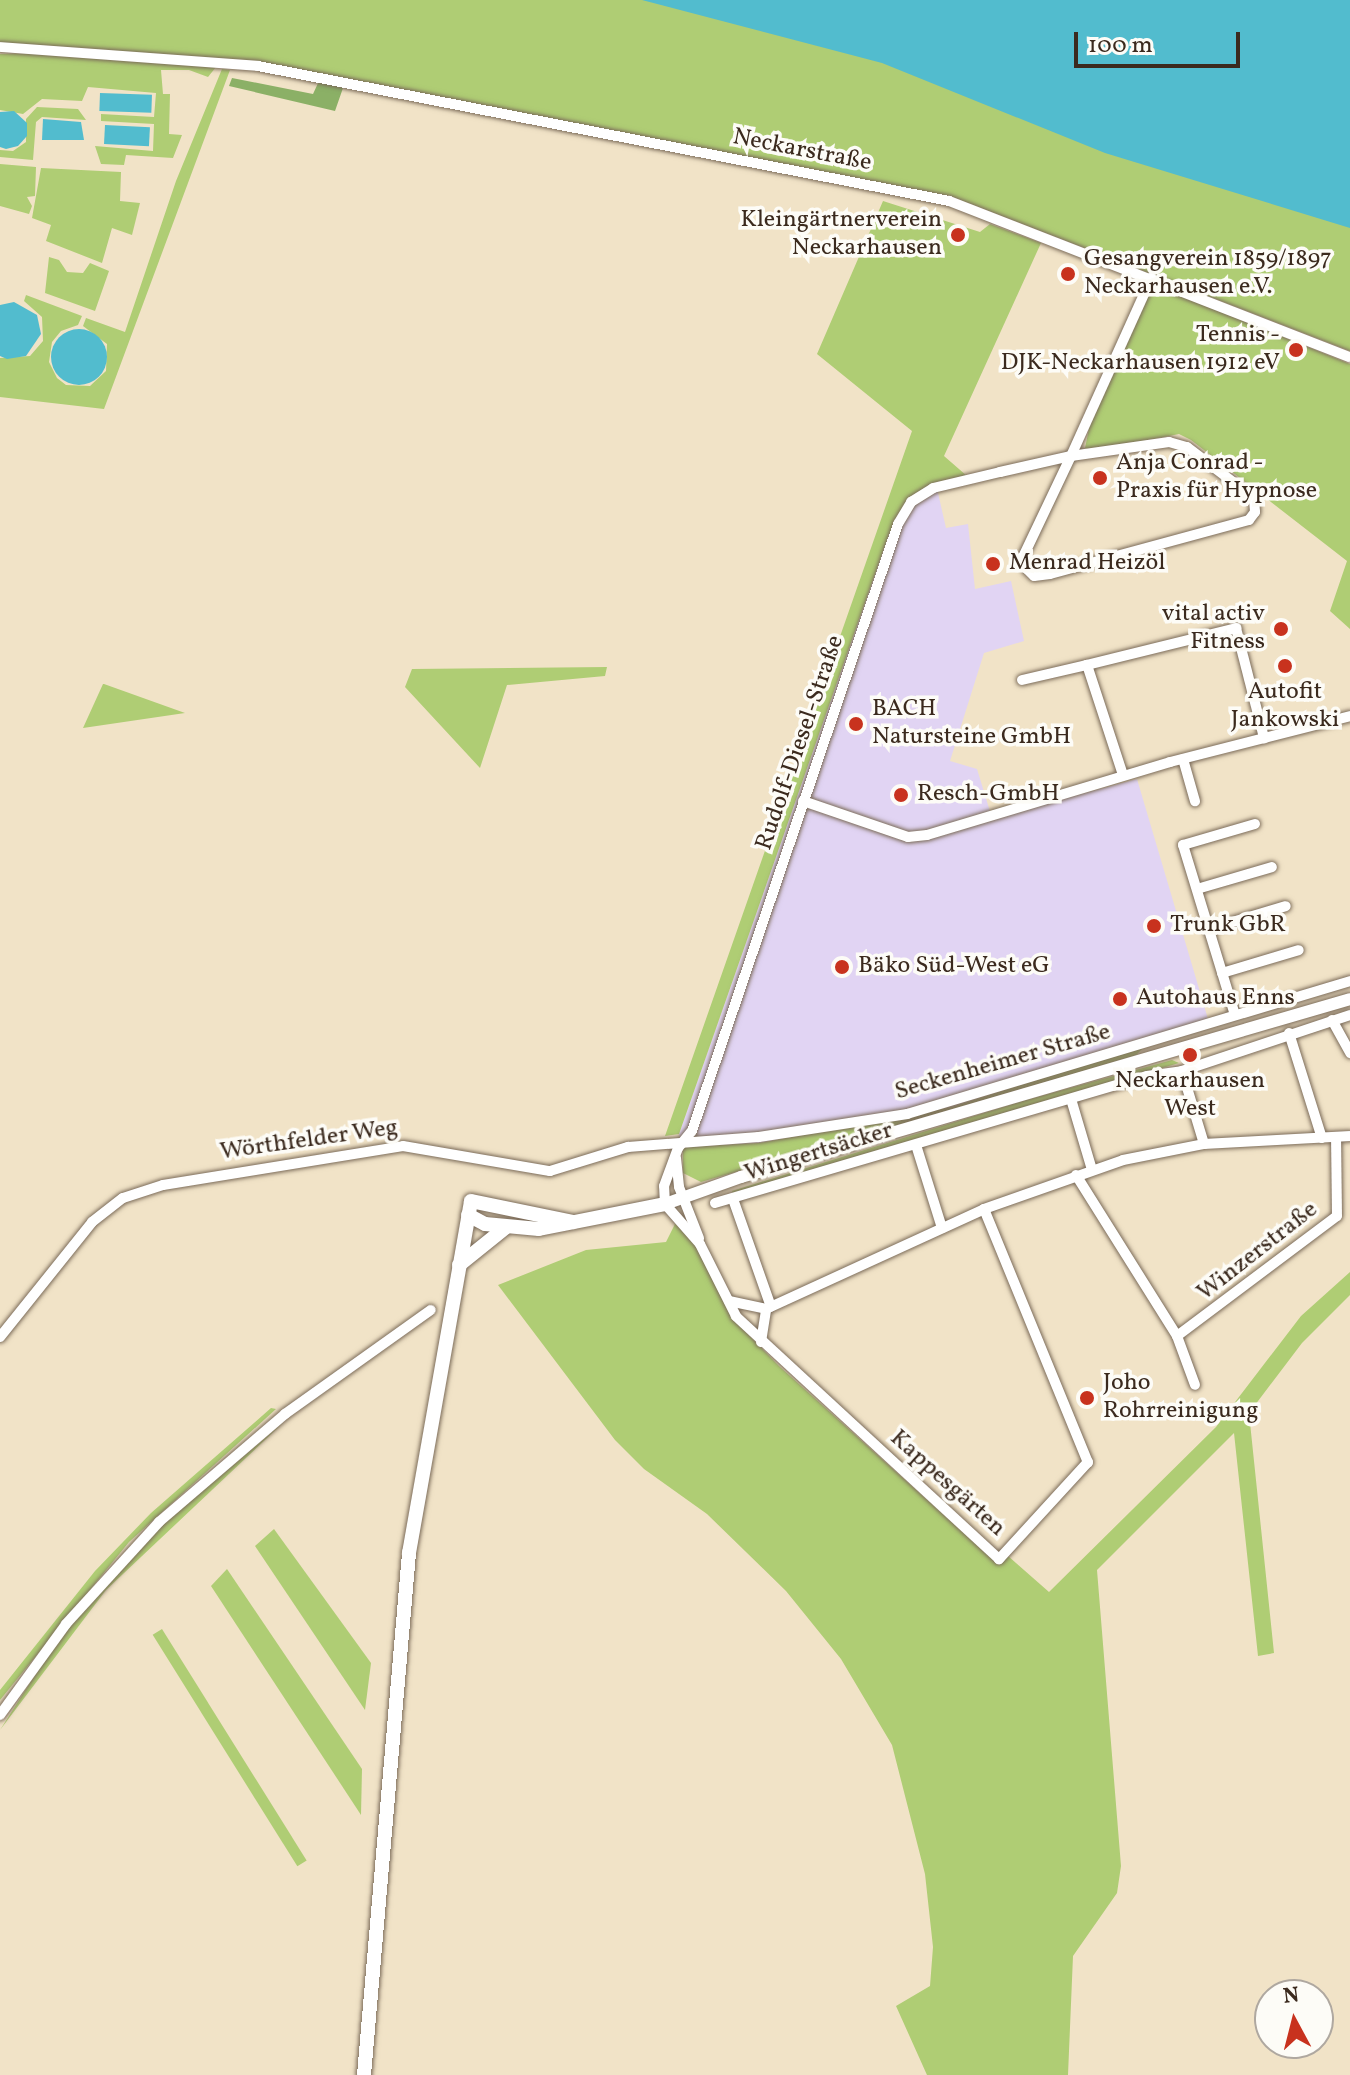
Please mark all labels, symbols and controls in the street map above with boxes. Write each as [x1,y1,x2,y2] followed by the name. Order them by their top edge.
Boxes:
[1078,16,1244,66] scale bar
[1088,29,1153,63] text: 100 m
[730,123,874,179] street label: Neckarstraße
[740,207,942,263] place label: Kleingärtnerverein Neckarhausen
[949,226,967,244] marker: Kleingärtnerverein Neckarhausen
[1084,246,1332,302] place label: Gesangverein 1859/1897 Neckarhausen e.V.
[1059,265,1077,283] marker: Gesangverein 1859/1897 Neckarhausen e.V.
[1001,322,1280,378] place label: Tennis - DJK-Neckarhausen 1912 eV
[1287,341,1305,359] marker: Tennis - DJK-Neckarhausen 1912 eV
[1116,450,1317,506] place label: Anja Conrad - Praxis für Hypnose
[1091,469,1109,487] marker: Anja Conrad - Praxis für Hypnose
[1009,550,1165,578] place label: Menrad Heizöl
[984,555,1002,573] marker: Menrad Heizöl
[1162,601,1265,657] place label: vital activ Fitness
[1272,620,1290,638] marker: vital activ Fitness
[751,632,851,854] street label: Rudolf-Diesel-Straße
[1276,657,1294,675] marker: Autofit Jankowski
[1231,679,1339,735] place label: Autofit Jankowski
[872,696,1071,752] place label: BACH Natursteine GmbH
[847,715,865,733] marker: BACH Natursteine GmbH
[917,781,1060,809] place label: Resch-GmbH
[892,786,910,804] marker: Resch-GmbH
[1170,912,1286,940] place label: Trunk GbR
[1145,917,1163,935] marker: Trunk GbR
[858,953,1050,981] place label: Bäko Süd-West eG
[833,958,851,976] marker: Bäko Süd-West eG
[1136,985,1295,1013] place label: Autohaus Enns
[1111,990,1129,1008] marker: Autohaus Enns
[892,1018,1114,1108] street label: Seckenheimer Straße
[1181,1046,1199,1064] marker: Neckarhausen West
[1115,1068,1265,1124] place label: Neckarhausen West
[218,1114,400,1168] street label: Wörthfelder Weg
[741,1117,897,1189] street label: Wingertsäcker
[1192,1196,1324,1308] street label: Winzerstraße
[1103,1370,1258,1426] place label: Joho Rohrreinigung
[1078,1389,1096,1407] marker: Joho Rohrreinigung
[883,1425,1011,1543] street label: Kappesgärten
[1254,1979,1334,2059] north arrow
[1281,1980,1301,2013] text: N

